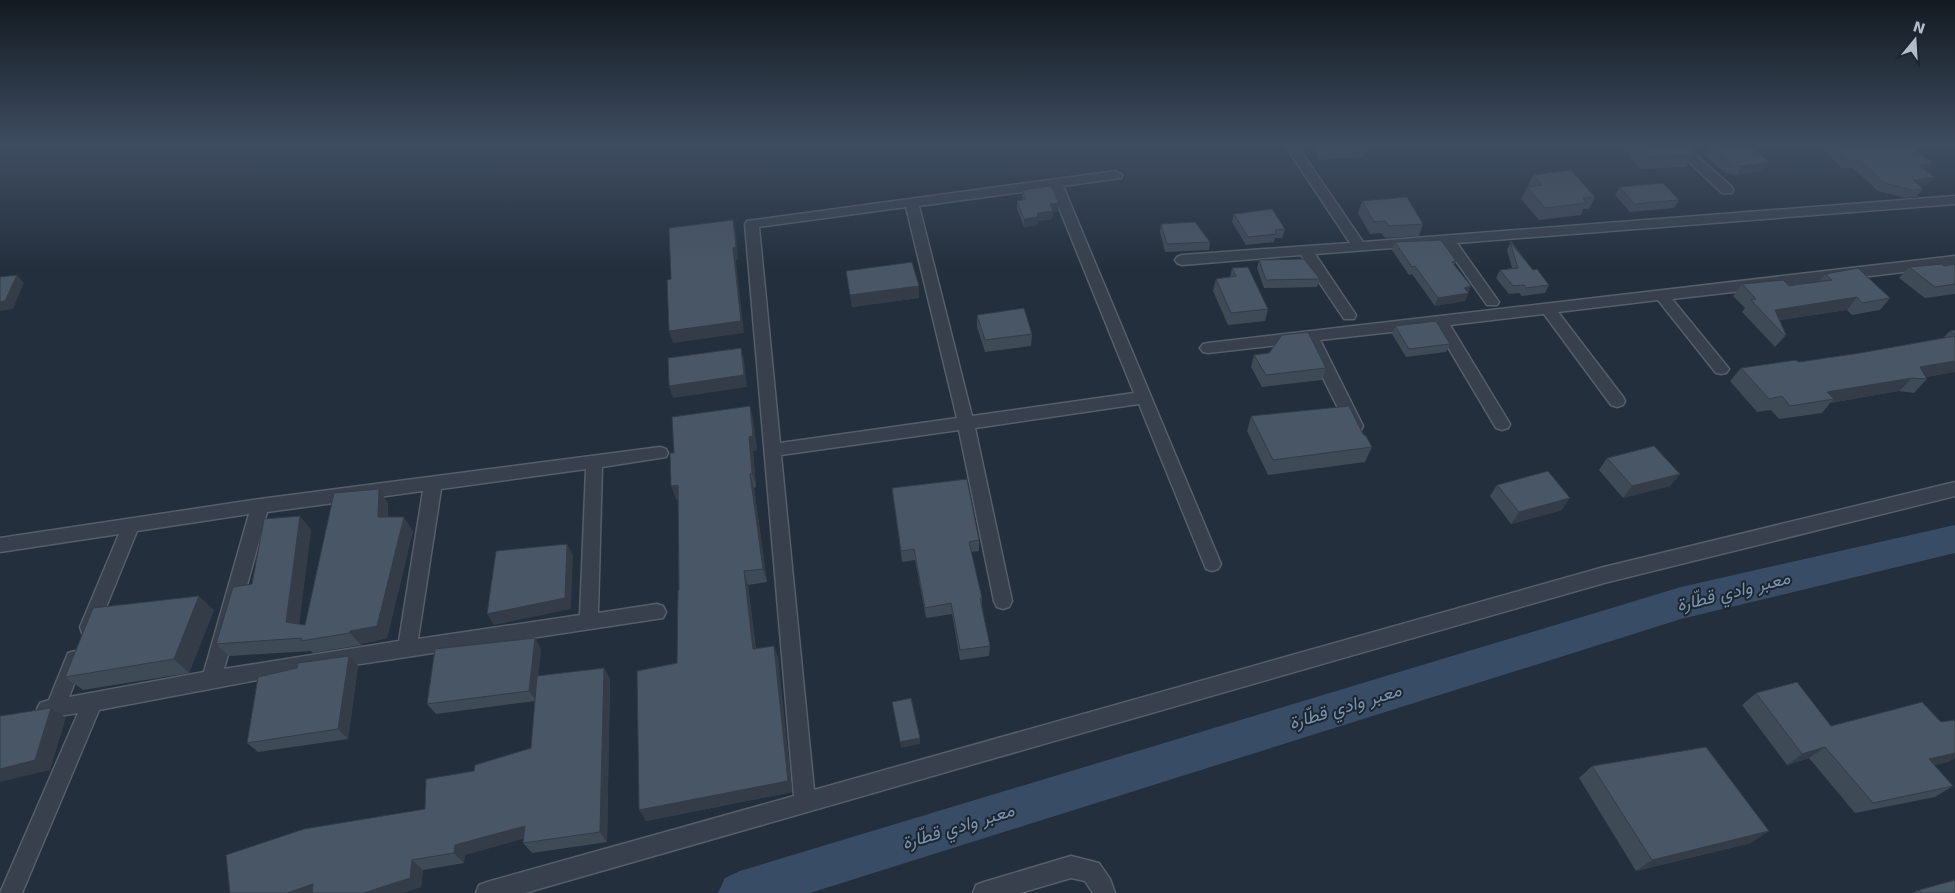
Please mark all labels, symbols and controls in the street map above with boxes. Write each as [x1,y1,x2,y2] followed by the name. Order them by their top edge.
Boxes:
[1890,15,1940,65] north arrow
[1911,18,1927,37] text: N
[1674,567,1794,620] water label: معبر وادي قطّارة
[1286,679,1405,738] water label: معبر وادي قطّارة
[899,799,1018,858] water label: معبر وادي قطّارة

